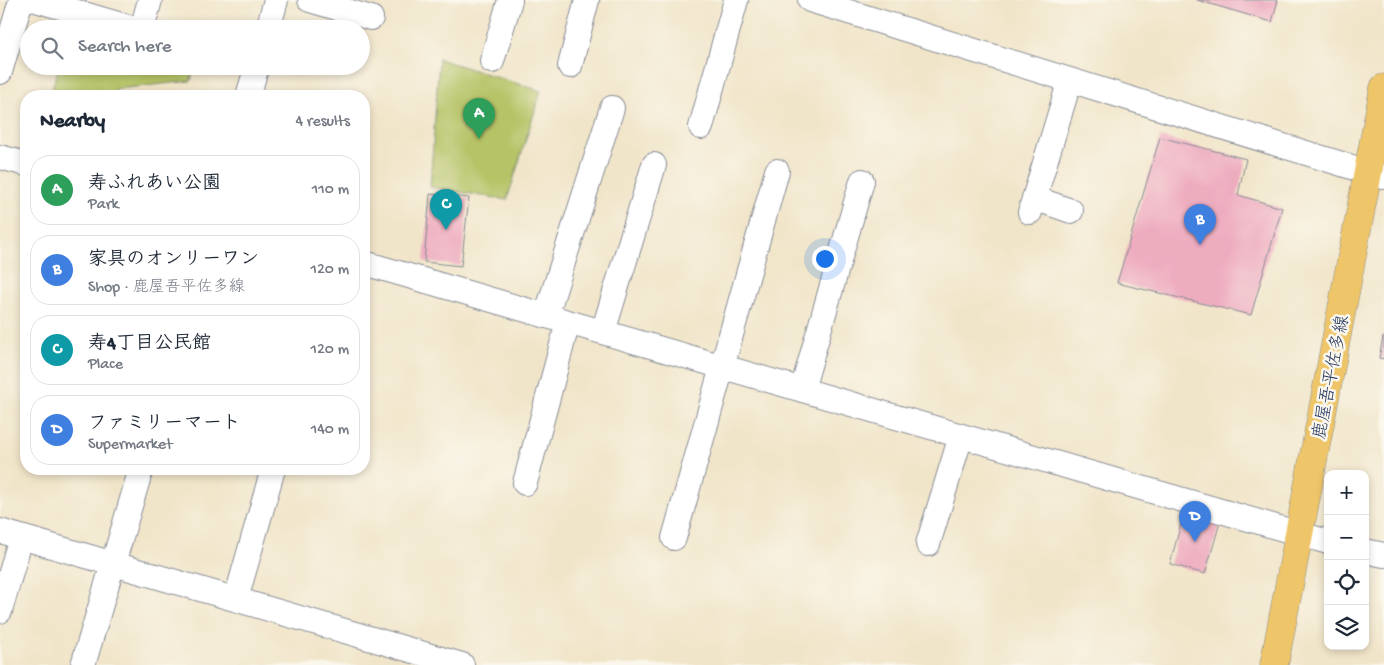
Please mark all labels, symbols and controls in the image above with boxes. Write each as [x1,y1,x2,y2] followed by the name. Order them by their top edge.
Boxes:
[20,20,370,75] search box
[38,34,66,62] icon: search
[78,36,172,59] text: Search here
[463,98,495,139] pin: A
[40,110,105,135] text: Nearby
[295,113,350,132] text: 4 results
[88,173,221,196] text: 寿ふれあい公園
[52,181,62,200] text: A
[312,181,349,200] text: 110 m
[430,189,462,230] pin: C
[88,196,119,215] text: Park
[1184,204,1216,245] pin: B
[812,246,838,272] your location
[88,249,259,272] text: 家具のオンリーワン
[53,261,61,280] text: B
[310,261,349,280] text: 120 m
[88,279,245,298] text: Shop · 鹿屋吾平佐多線
[1309,313,1355,441] street label: 鹿屋吾平佐多線
[88,333,211,356] text: 寿4丁目公民館
[53,341,61,360] text: C
[310,341,349,360] text: 120 m
[88,356,123,375] text: Place
[88,413,241,436] text: ファミリーマート
[52,421,62,440] text: D
[311,421,349,440] text: 140 m
[88,436,173,455] text: Supermarket
[1324,470,1369,650] map controls
[1324,470,1369,515] button: +
[1179,501,1211,542] pin: D
[1324,515,1369,560] button: −
[1324,560,1369,605] button: locate
[1324,605,1369,650] button: layers

